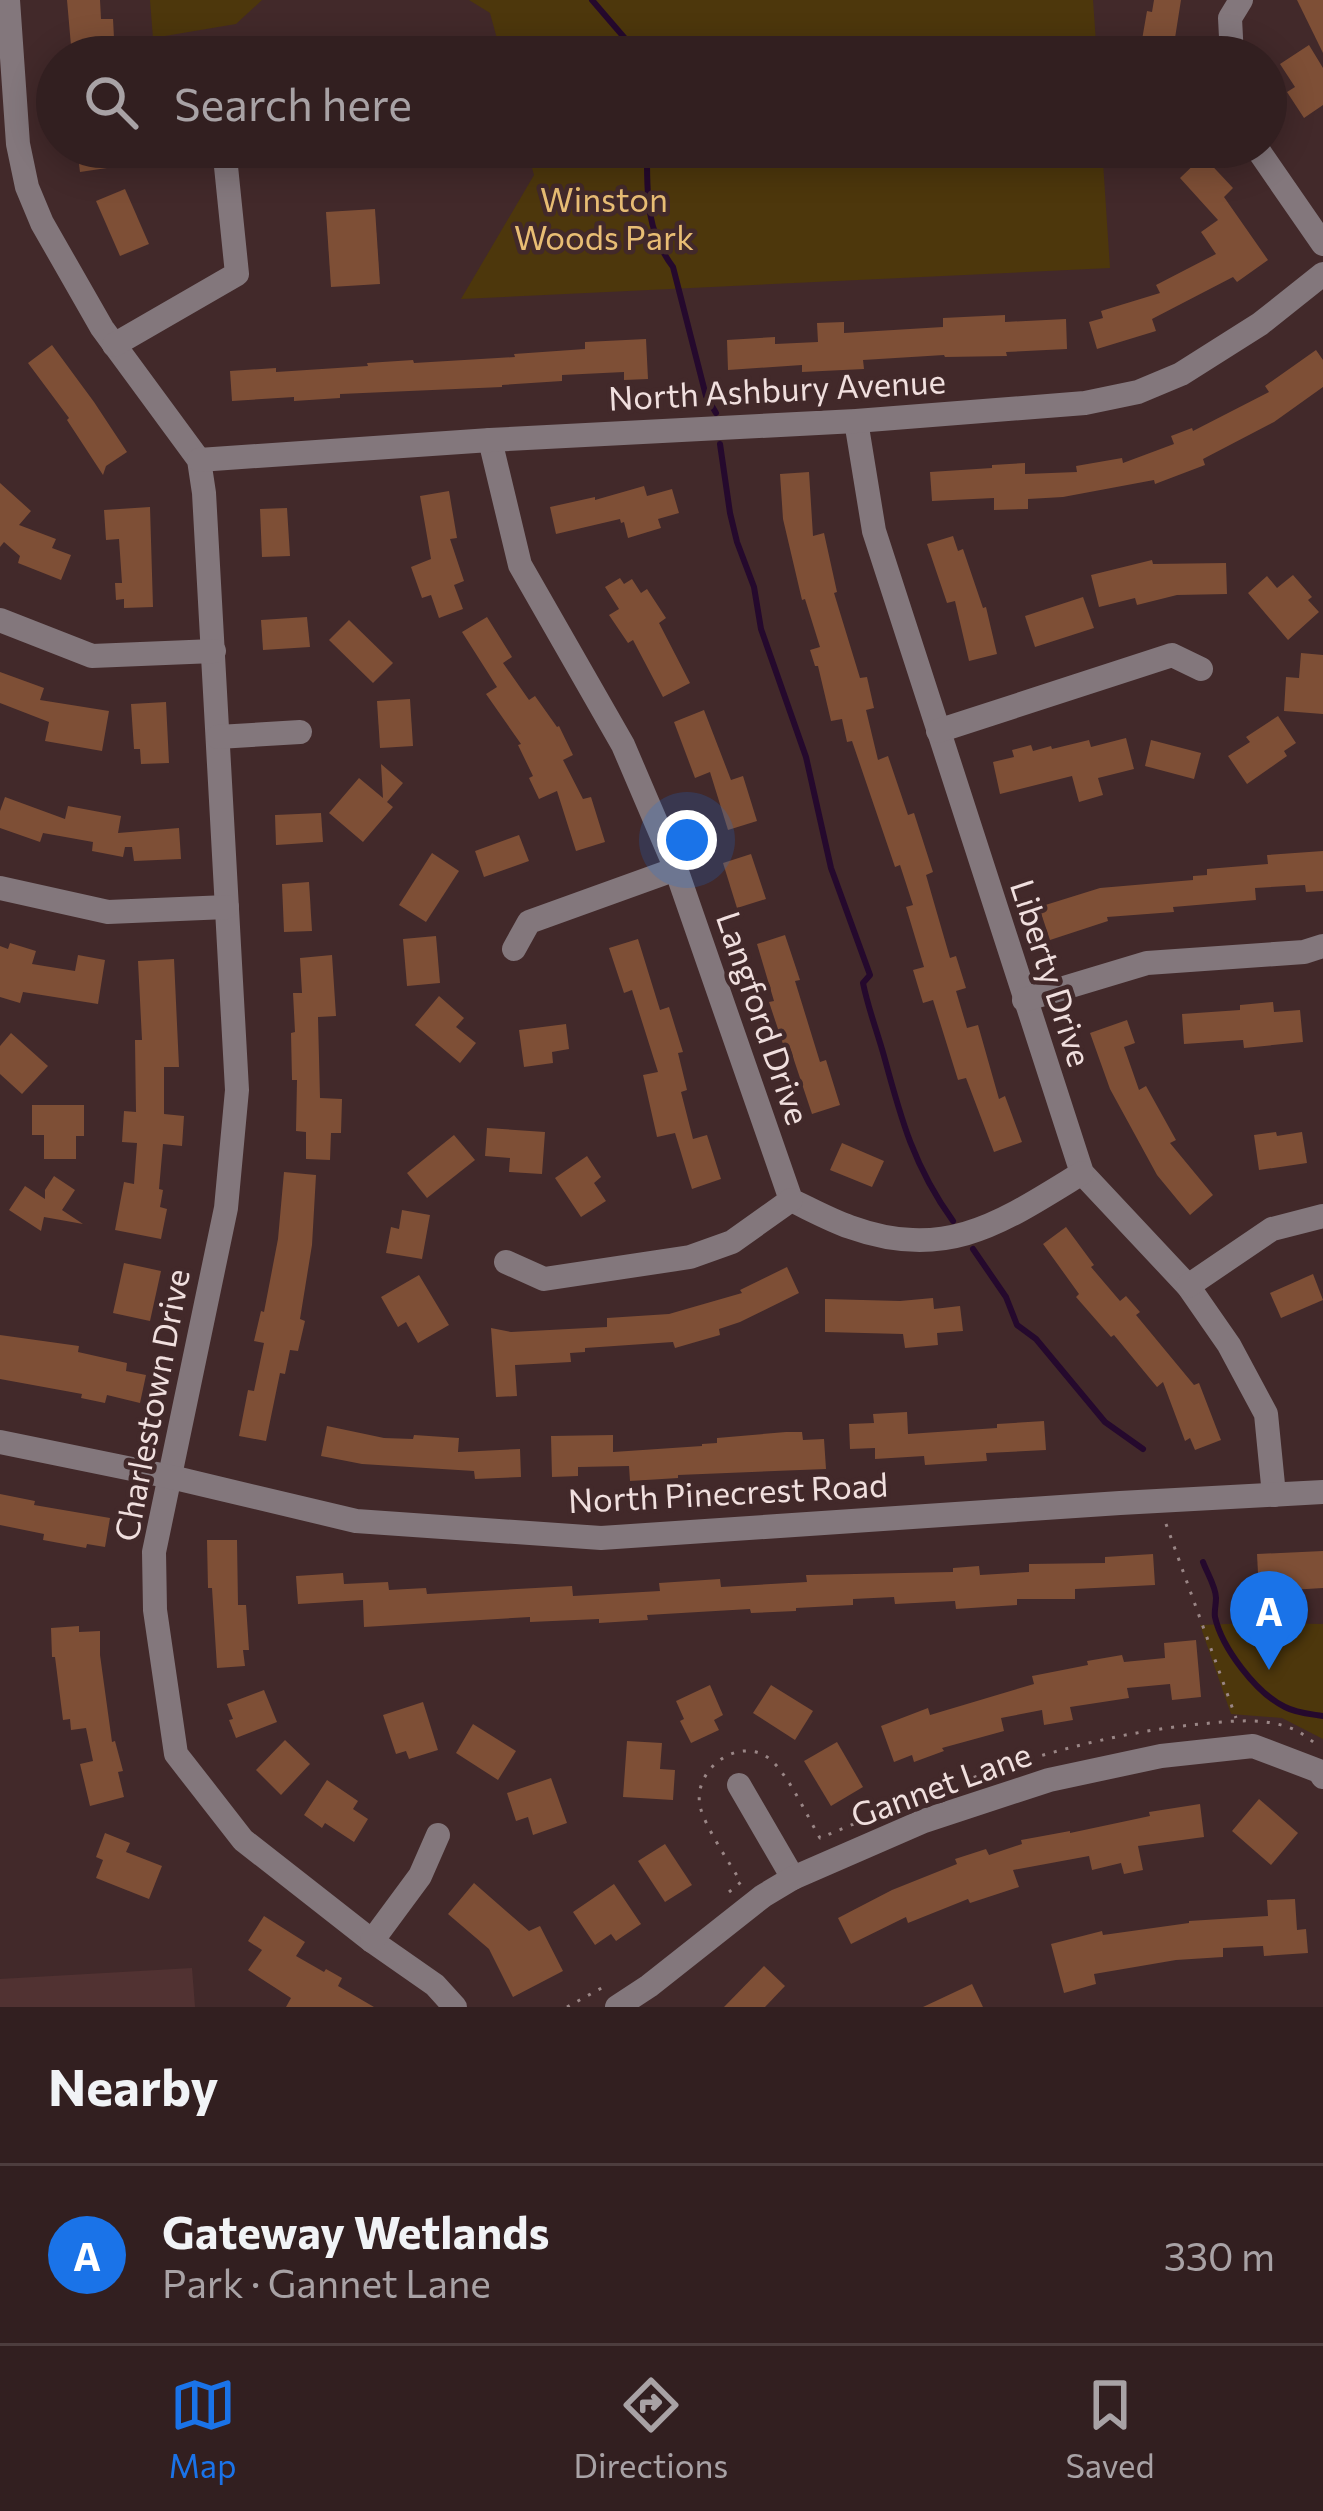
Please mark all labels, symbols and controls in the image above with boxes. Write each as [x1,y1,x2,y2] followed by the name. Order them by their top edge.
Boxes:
[36,36,1287,168] search box
[78,69,144,135] icon: search
[174,75,412,130] text: Search here
[514,178,694,257] park label: Winston Woods Park
[607,359,947,418] street label: North Ashbury Avenue
[657,810,717,870] your location
[1003,874,1102,1071] street label: Liberty Drive
[709,906,820,1129] street label: Langford Drive
[104,1265,197,1544] street label: Charlestown Drive
[567,1463,889,1520] street label: North Pinecrest Road
[1230,1571,1308,1670] pin: A
[845,1732,1036,1835] street label: Gannet Lane
[48,2054,218,2117] text: Nearby
[162,2203,549,2258] text: Gateway Wetlands
[73,2231,101,2279] text: A
[1164,2231,1275,2279] text: 330 m
[162,2258,491,2306] text: Park · Gannet Lane
[169,2372,237,2485] tab: Map
[574,2372,728,2485] tab: Directions
[1065,2372,1154,2485] tab: Saved

